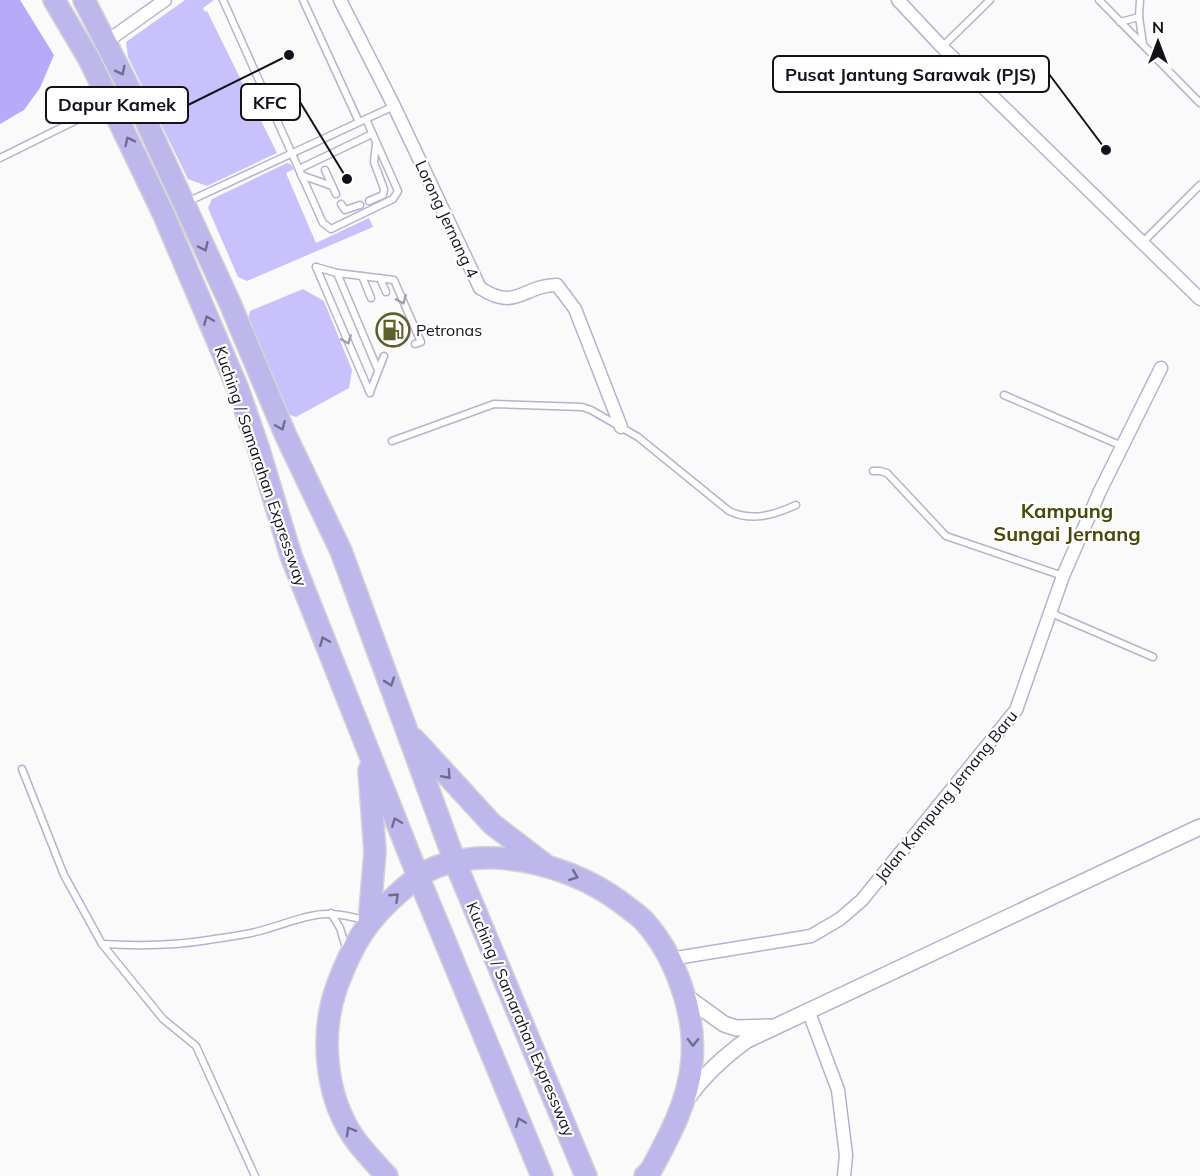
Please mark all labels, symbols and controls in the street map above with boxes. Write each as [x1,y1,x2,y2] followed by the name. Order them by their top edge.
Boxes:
[1128,12,1188,72] north arrow
[1152,17,1164,37] text: N
[773,56,1049,92] callout: Pusat Jantung Sarawak (PJS)
[785,63,1037,86] text: Pusat Jantung Sarawak (PJS)
[113,64,125,75] one-way arrow
[241,84,300,120] callout: KFC
[46,87,188,123] callout: Dapur Kamek
[253,91,287,114] text: KFC
[58,93,177,116] text: Dapur Kamek
[124,137,136,148] one-way arrow
[411,157,483,281] street label: Lorong Jernang 4
[196,241,208,252] one-way arrow
[395,294,407,305] one-way arrow
[375,312,411,348] fuel station icon: Petronas
[203,315,215,326] one-way arrow
[416,320,482,340] place label: Petronas
[340,334,352,345] one-way arrow
[210,343,312,589] street label: Kuching / Samarahan Expressway
[274,420,286,431] one-way arrow
[993,498,1141,546] district label: Kampung Sungai Jernang
[319,636,332,647] one-way arrow
[383,677,396,687] one-way arrow
[871,706,1021,886] street label: Jalan Kampung Jernang Baru
[440,769,451,779] one-way arrow
[391,817,404,828] one-way arrow
[568,869,579,882] one-way arrow
[388,893,398,904] one-way arrow
[462,899,580,1140] street label: Kuching / Samarahan Expressway
[686,1037,699,1046] one-way arrow
[515,1117,527,1128] one-way arrow
[346,1127,358,1137] one-way arrow

